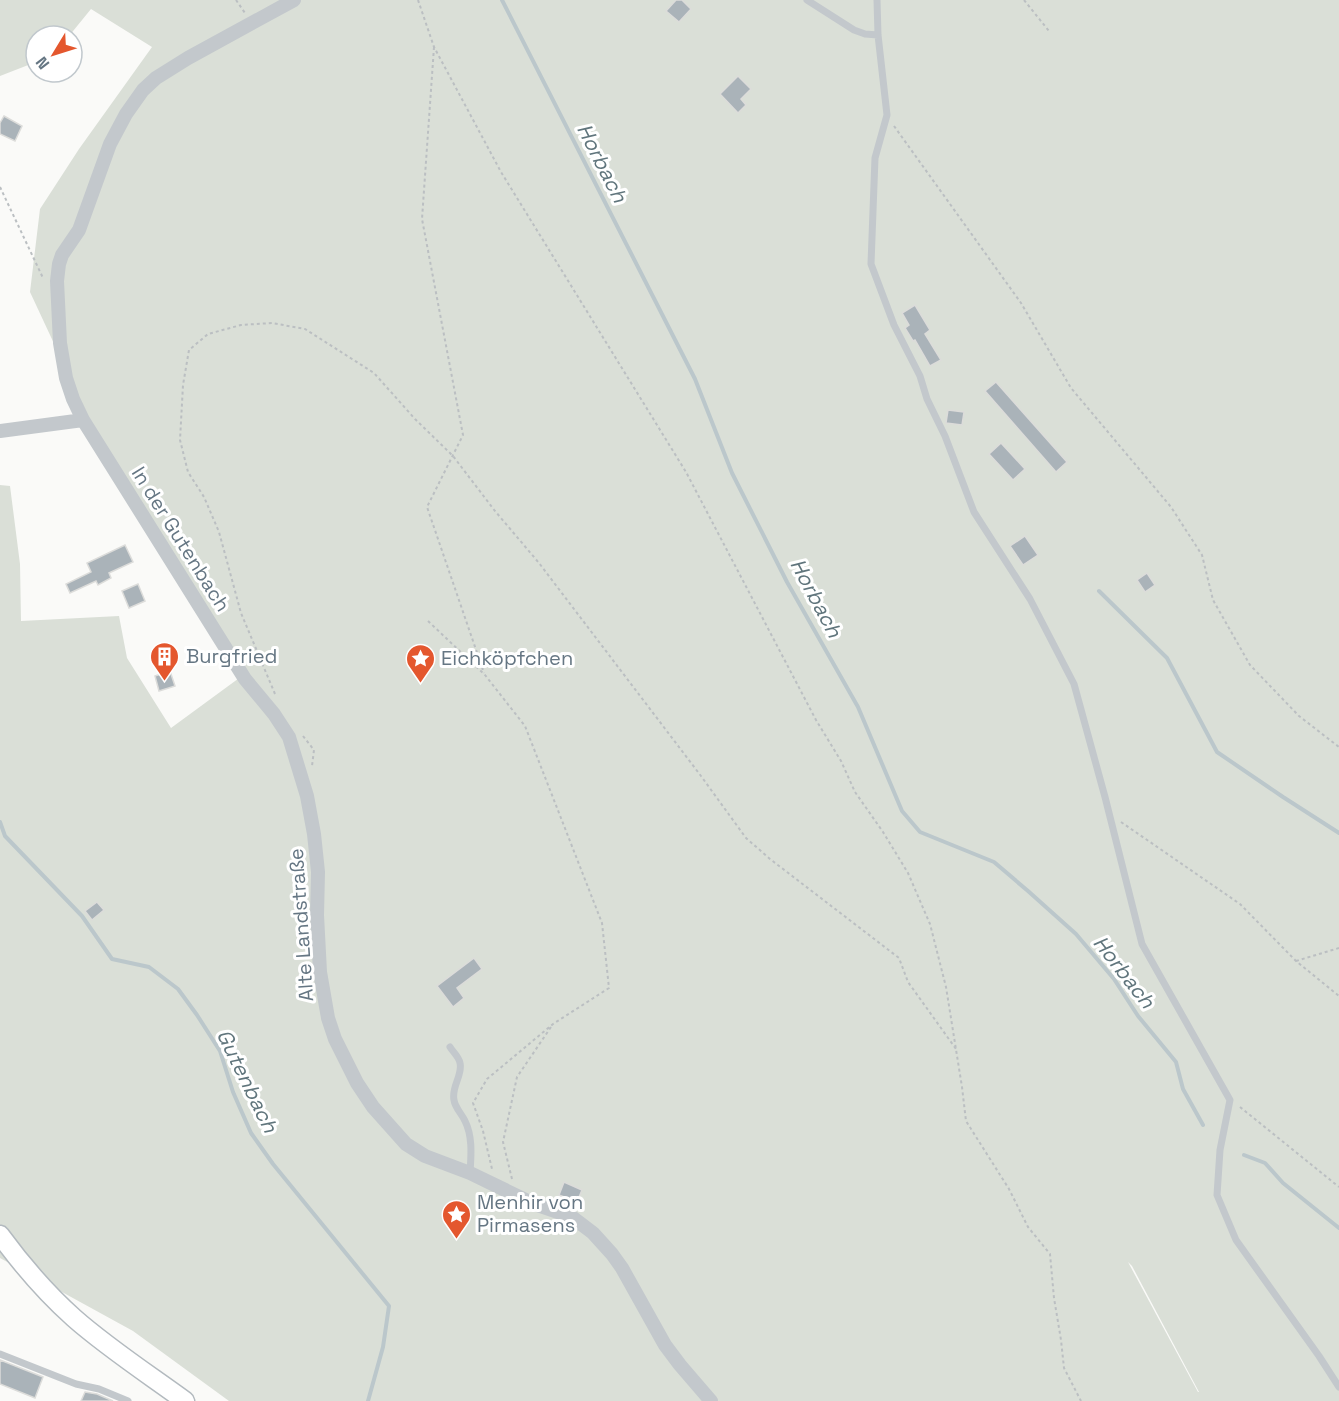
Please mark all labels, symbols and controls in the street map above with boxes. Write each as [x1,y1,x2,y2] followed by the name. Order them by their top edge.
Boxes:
[24,24,84,84] north arrow
[31,52,54,74] text: N
[571,119,634,208] water label: Horbach
[126,462,236,616] street label: In der Gutenbach
[784,554,849,643] water label: Horbach
[149,640,181,682] building icon: Burgfried
[404,642,436,684] place icon: Eichköpfchen
[186,643,277,669] place label: Burgfried
[441,645,573,671] place label: Eichköpfchen
[283,848,319,1002] street label: Alte Landstraße
[1087,930,1162,1015] water label: Horbach
[211,1025,285,1138] water label: Gutenbach
[477,1189,583,1238] place label: Menhir von Pirmasens
[440,1198,472,1240] place icon: Menhir von Pirmasens

